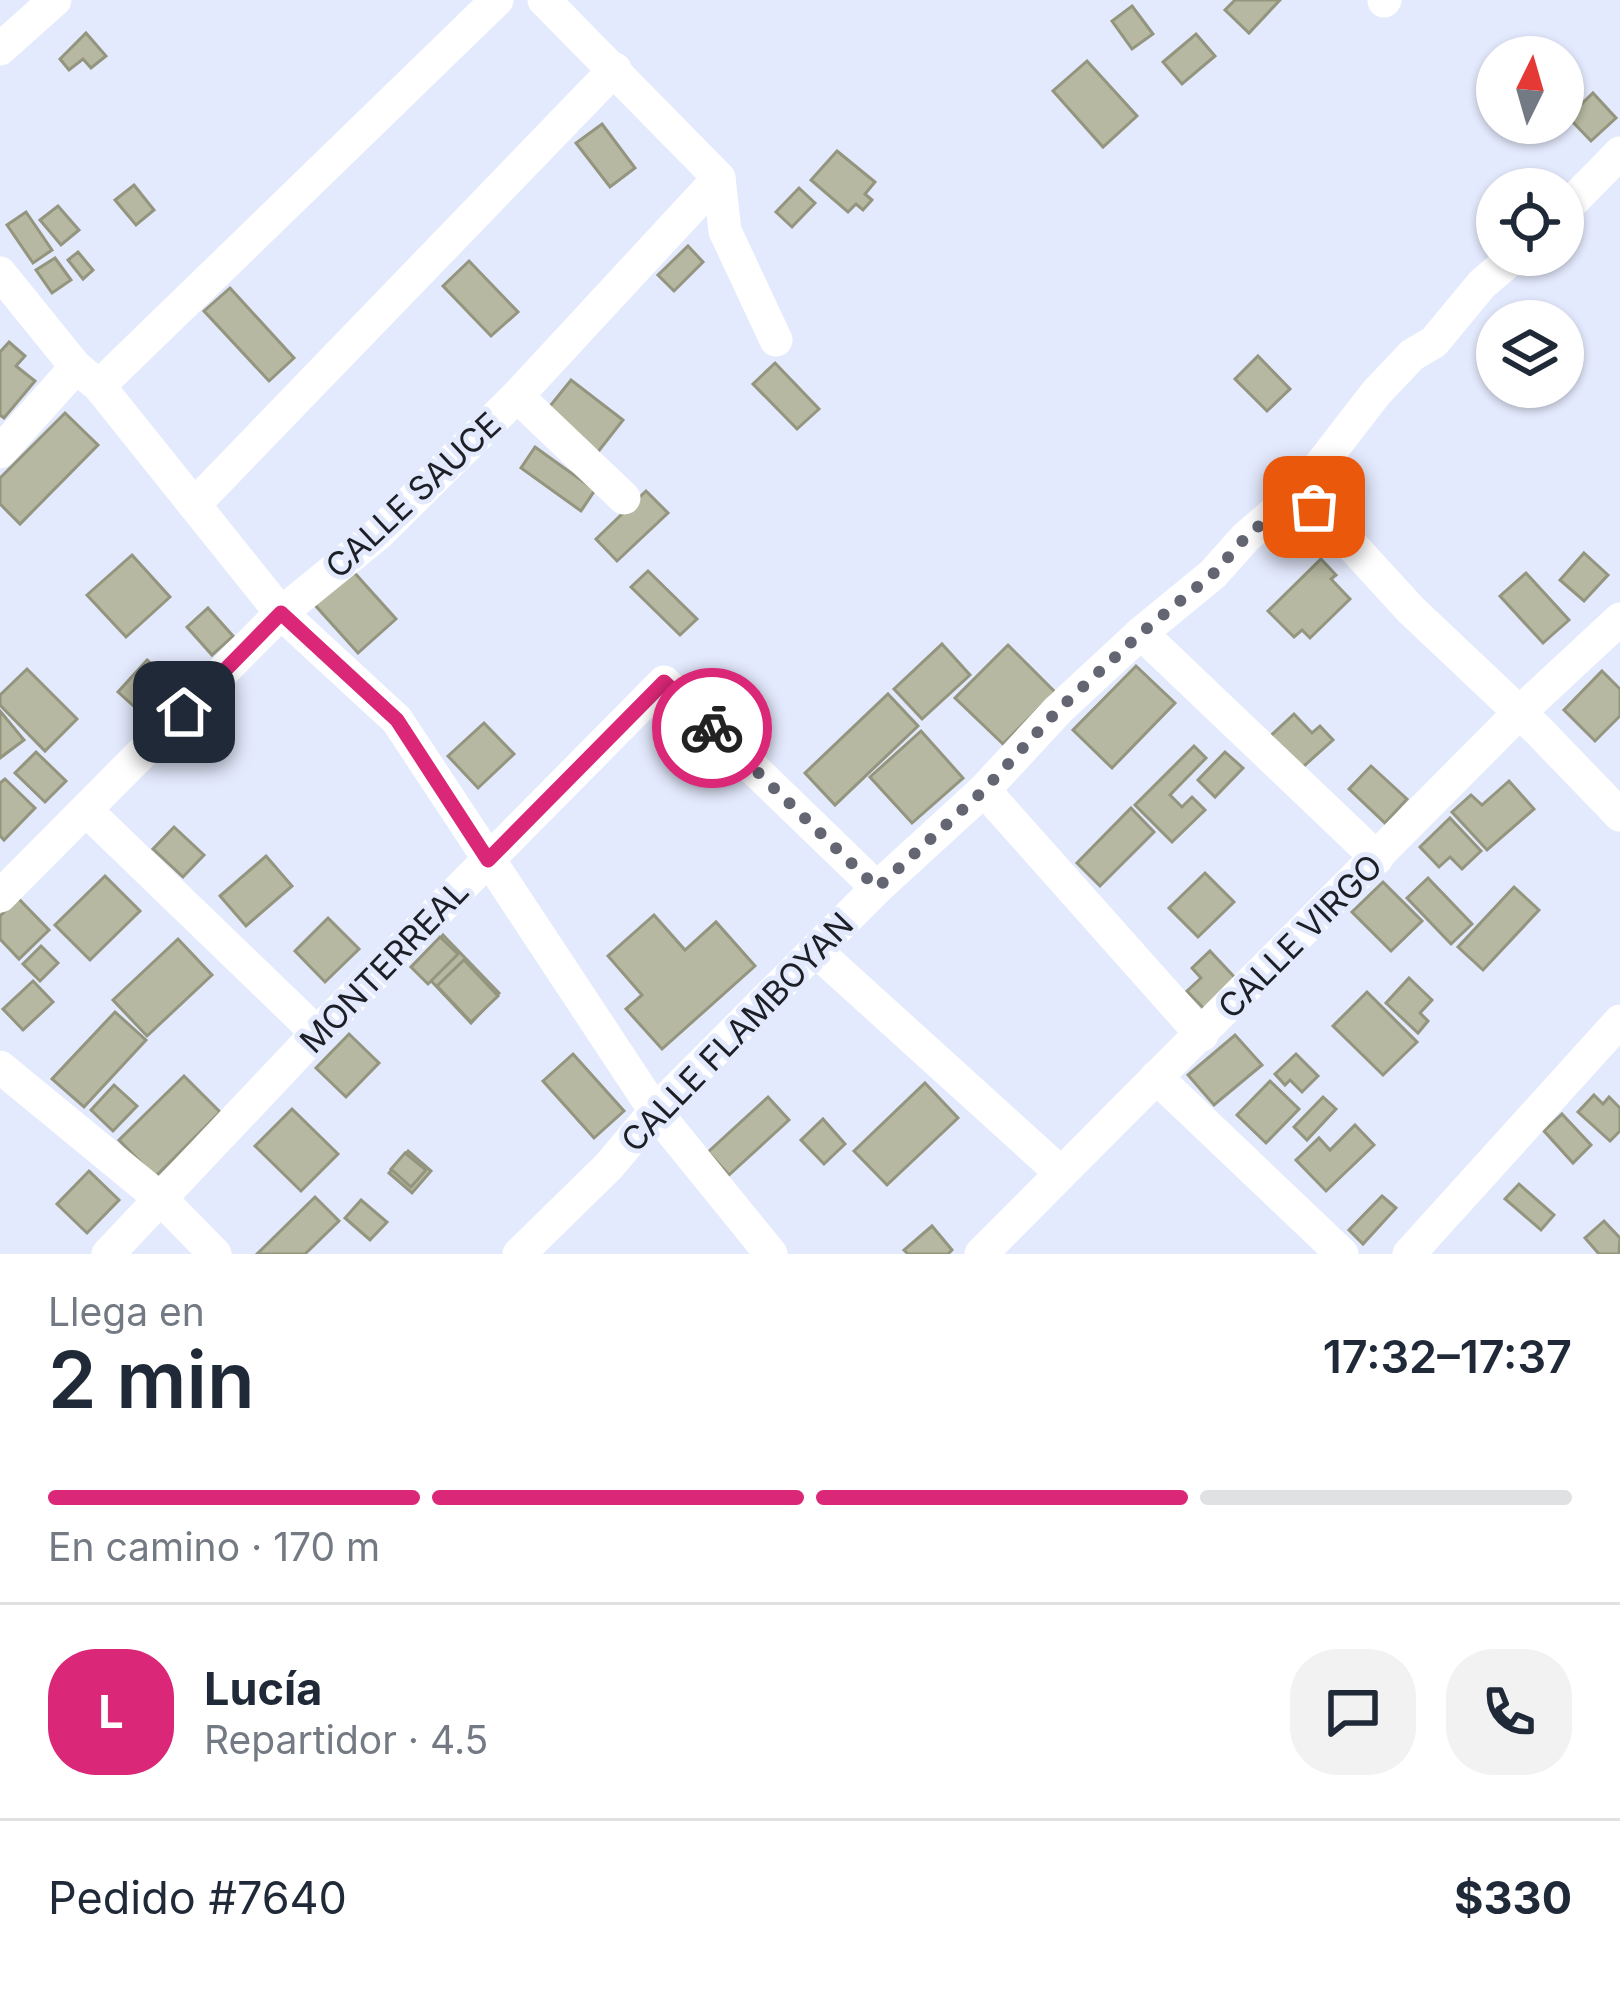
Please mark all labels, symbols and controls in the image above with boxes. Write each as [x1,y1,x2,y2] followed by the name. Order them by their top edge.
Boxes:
[1476,36,1584,144] north arrow
[1476,36,1584,408] map controls
[1476,168,1584,276] button: locate
[1476,300,1584,408] button: layers
[317,404,509,586] street label: CALLE SAUCE
[1263,456,1365,558] pin
[1281,474,1347,540] icon: bag
[133,661,235,763] pin
[652,668,772,788] courier
[151,679,217,745] icon: home
[679,695,745,761] icon: bike
[1210,846,1390,1026] street label: CALLE VIRGO
[292,871,476,1061] street label: MONTERREAL
[613,904,861,1160] street label: CALLE FLAMBOYAN
[48,1288,205,1335] text: Llega en
[1323,1329,1572,1384] text: 17:32–17:37
[48,1332,255,1427] text: 2 min
[48,1523,380,1570] text: En camino · 170 m
[1290,1649,1416,1775] button: chat
[1446,1649,1572,1775] button: phone
[204,1661,322,1716] text: Lucía
[98,1684,124,1739] text: L
[204,1716,488,1763] text: Repartidor · 4.5
[48,1870,347,1925] text: Pedido #7640
[1454,1870,1572,1925] text: $330

